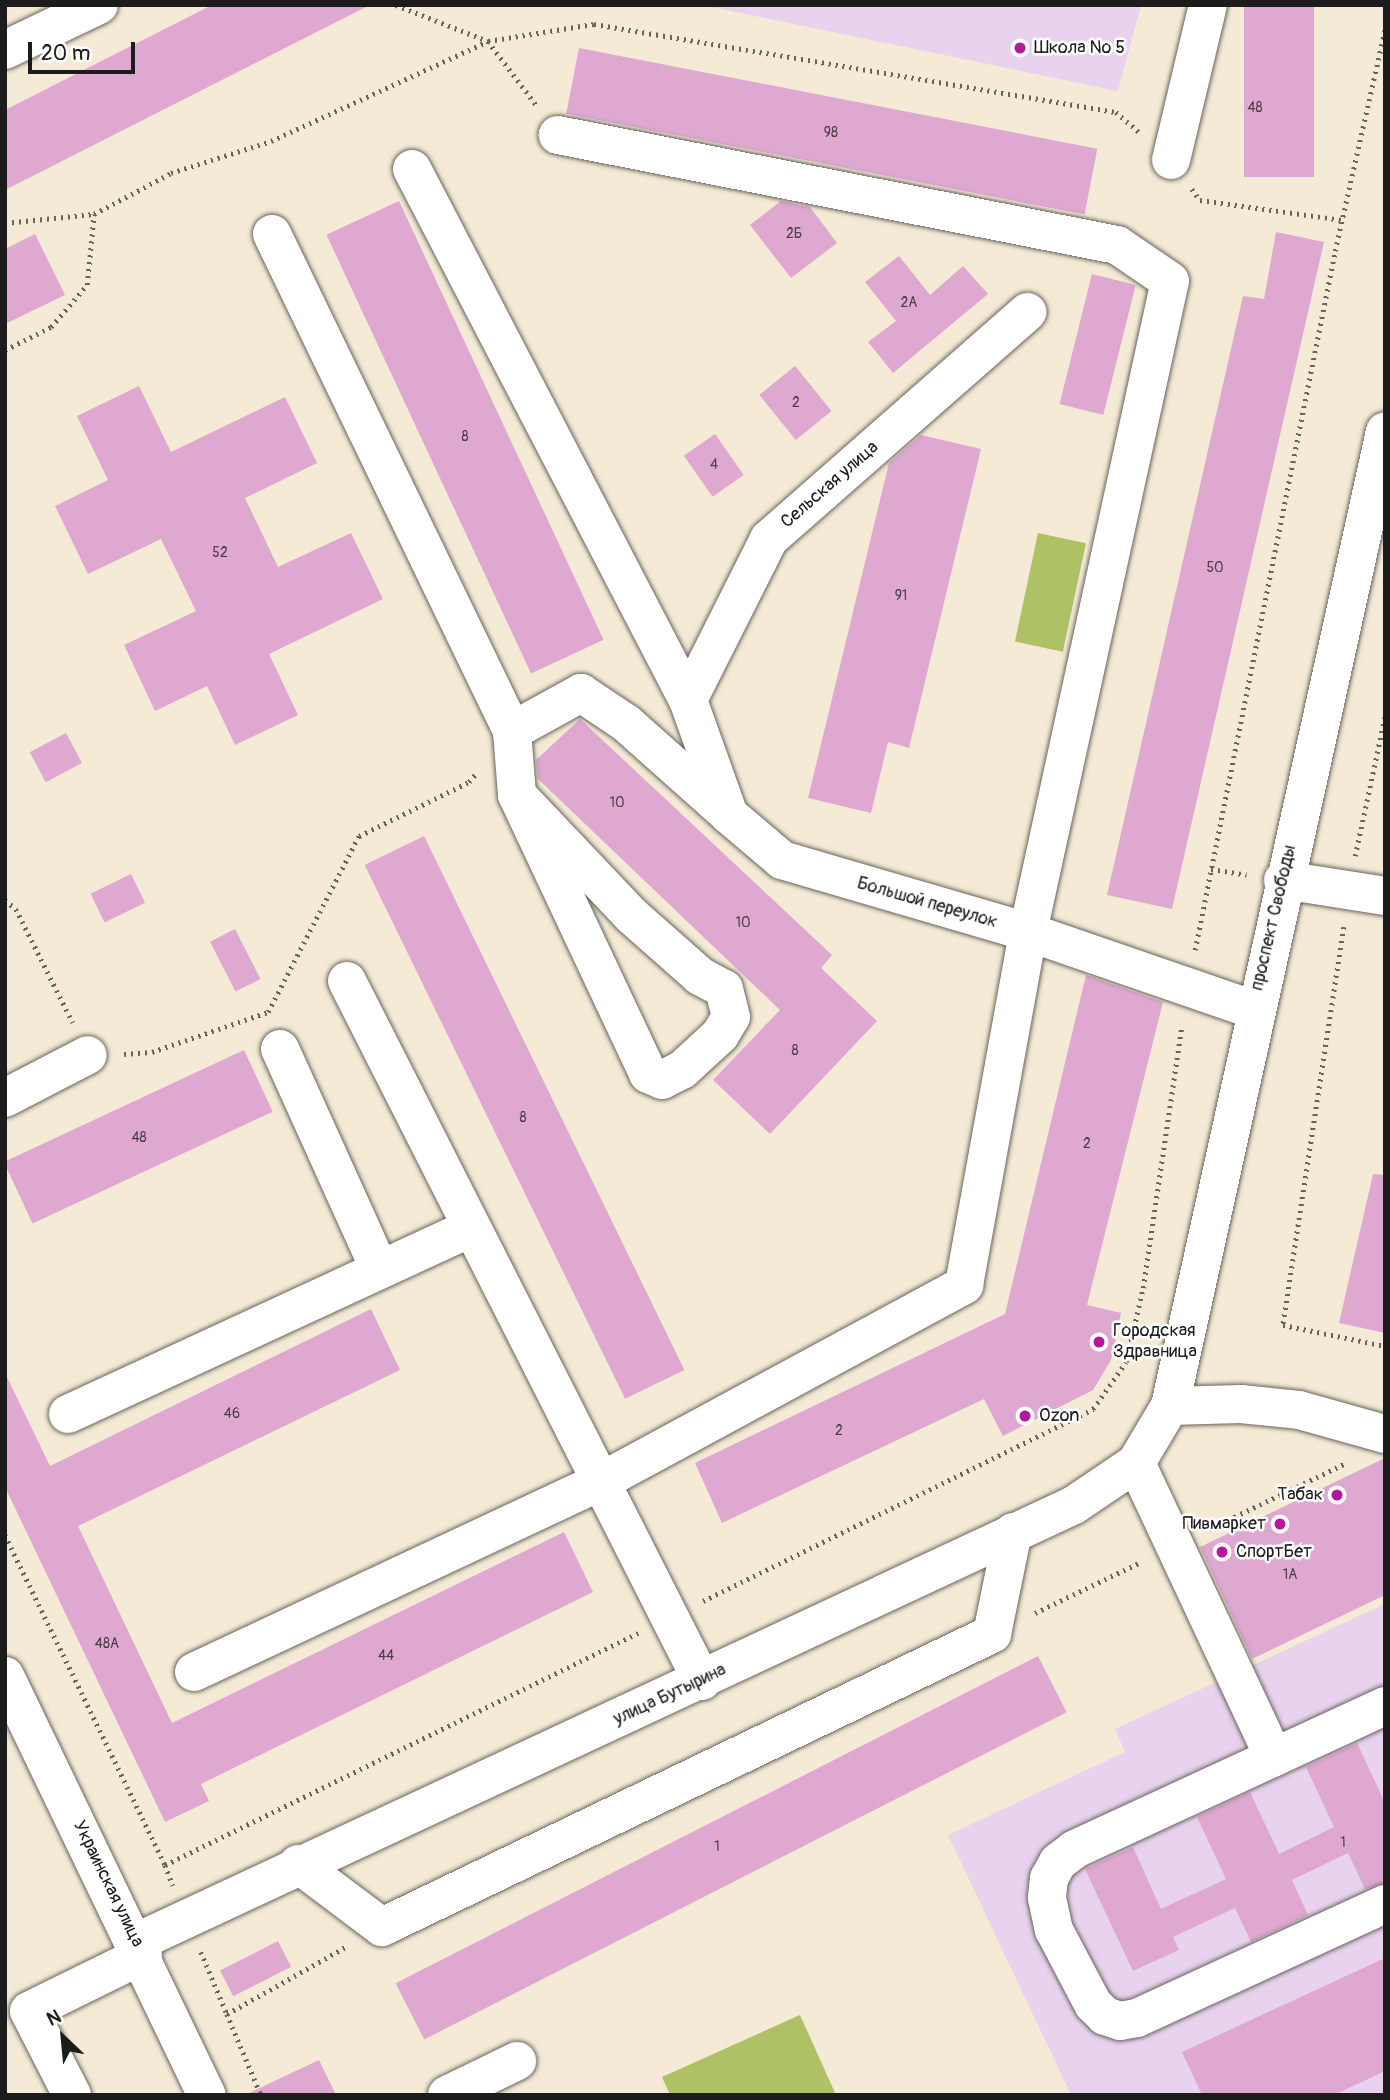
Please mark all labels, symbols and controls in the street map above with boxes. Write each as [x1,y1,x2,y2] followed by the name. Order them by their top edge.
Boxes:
[32,28,138,72] scale bar
[1034,37,1125,59] place label: Школа № 5
[41,40,90,67] text: 20 m
[1012,40,1028,56] marker: Школа № 5
[1247,100,1263,116] house number: 48
[824,125,838,141] house number: 98
[786,226,802,242] house number: 2Б
[901,295,917,311] house number: 2А
[792,395,800,411] house number: 2
[461,429,469,445] house number: 8
[777,437,883,533] street label: Сельская улица
[710,457,718,473] house number: 4
[212,545,228,561] house number: 52
[1206,560,1224,576] house number: 50
[895,588,907,604] house number: 91
[609,795,625,811] house number: 10
[1247,843,1301,993] street label: проспект Свободы
[854,873,1000,933] street label: Большой переулок
[735,915,751,931] house number: 10
[791,1043,799,1059] house number: 8
[519,1110,527,1126] house number: 8
[131,1130,147,1146] house number: 48
[1083,1136,1091,1152] house number: 2
[1113,1321,1197,1364] place label: Городская Здравница
[1091,1334,1107,1350] marker: Городская Здравница
[1039,1405,1079,1427] place label: Ozon
[224,1406,240,1422] house number: 46
[1017,1408,1033,1424] marker: Ozon
[835,1423,843,1439] house number: 2
[1277,1484,1323,1506] place label: Табак
[1329,1487,1345,1503] marker: Табак
[1182,1513,1266,1535] place label: Пивмаркет
[1272,1516,1288,1532] marker: Пивмаркет
[1236,1541,1312,1563] place label: СпортБет
[1214,1544,1230,1560] marker: СпортБет
[1283,1567,1297,1583] house number: 1А
[95,1636,119,1652] house number: 48А
[378,1648,394,1664] house number: 44
[610,1660,730,1730] street label: улица Бутырина
[68,1817,148,1951] street label: Украинская улица
[1340,1835,1346,1851] house number: 1
[714,1839,720,1855] house number: 1
[28,2002,98,2072] north arrow
[43,2005,65,2032] text: N

